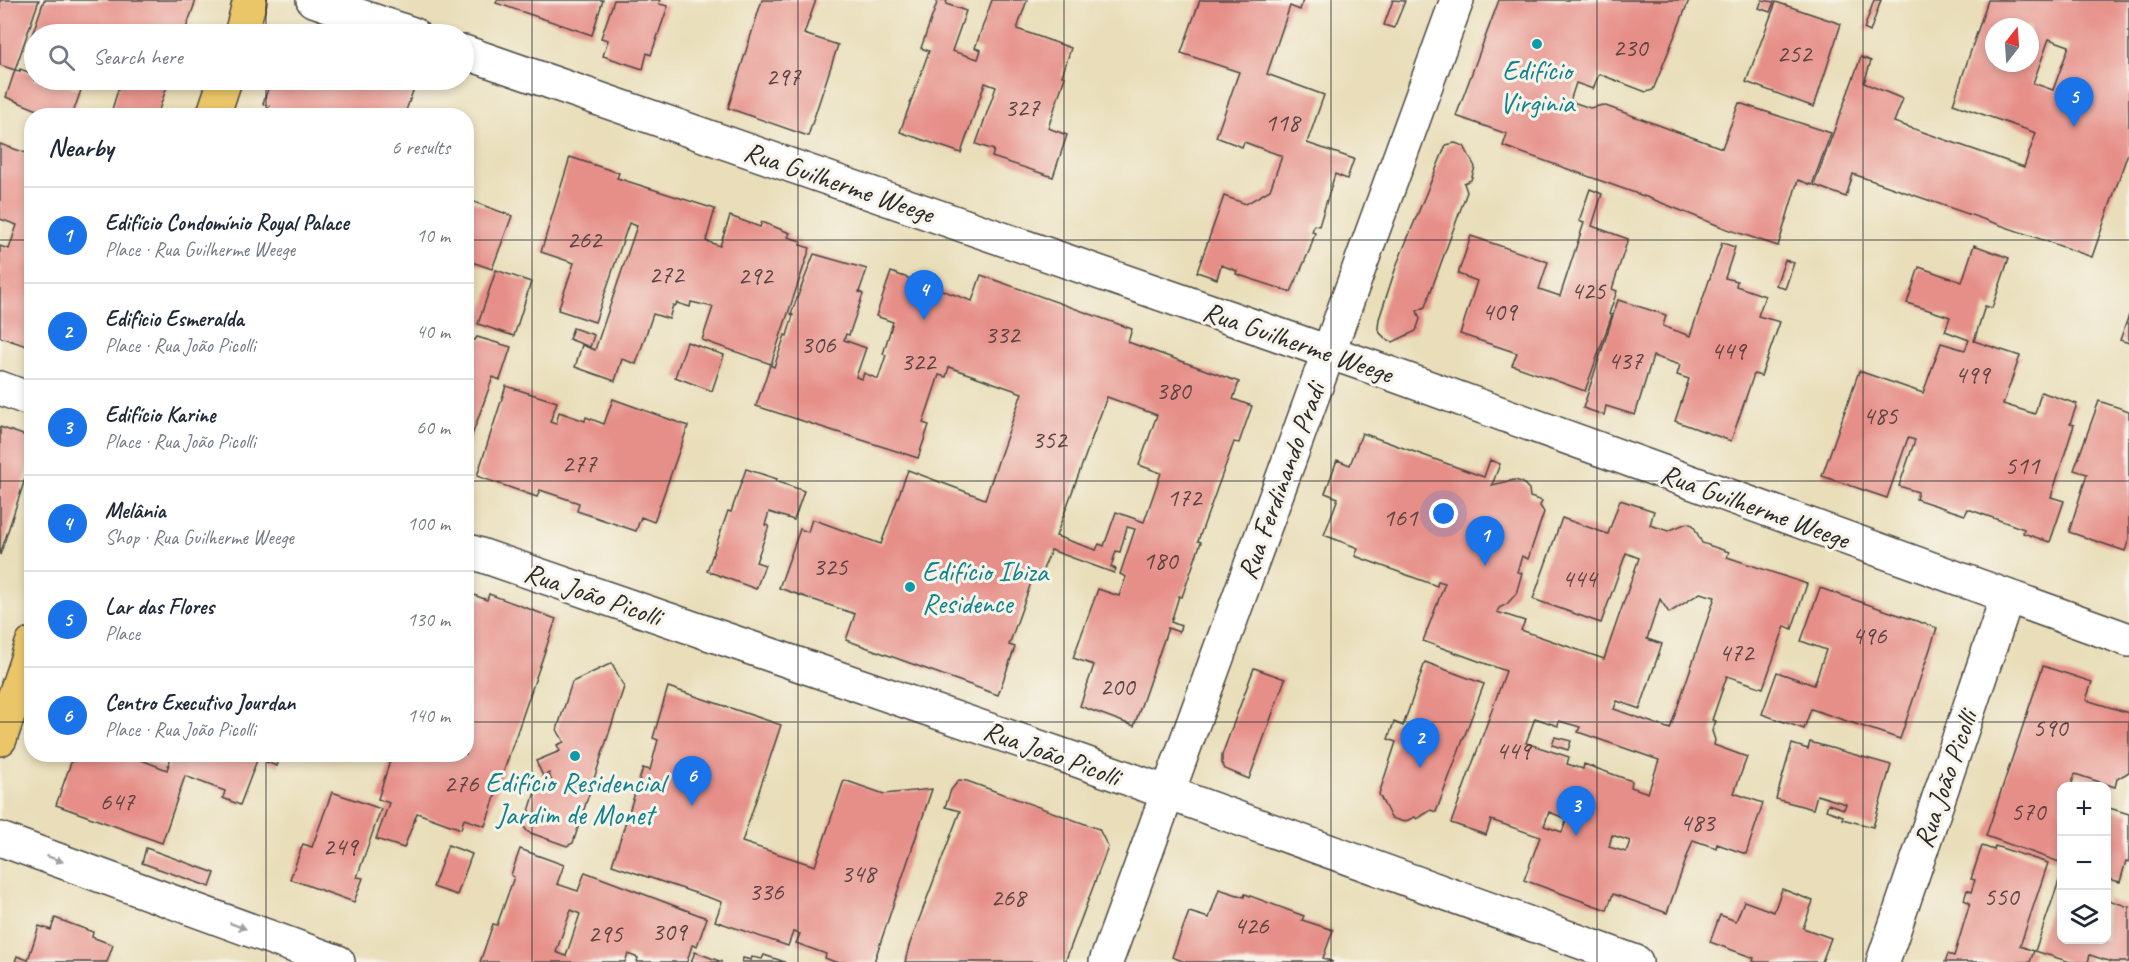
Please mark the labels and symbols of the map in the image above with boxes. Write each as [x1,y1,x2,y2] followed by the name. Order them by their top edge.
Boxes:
[1985,18,2039,72] north arrow
[1612,31,1650,64] house number: 230
[1530,37,1544,51] marker: Edifício Virginia
[1776,37,1814,70] house number: 252
[1500,53,1576,120] place label: Edifício Virginia
[765,60,802,93] house number: 297
[2054,78,2094,127] pin: 5
[1004,91,1041,124] house number: 327
[1264,106,1302,139] house number: 118
[740,133,940,231] street label: Rua Guilherme Weege
[566,223,604,256] house number: 262
[648,258,686,291] house number: 272
[737,259,775,292] house number: 292
[904,270,944,320] pin: 4
[1570,274,1607,307] house number: 425
[1199,293,1399,391] street label: Rua Guilherme Weege
[1481,295,1519,328] house number: 409
[984,318,1022,351] house number: 332
[800,328,837,361] house number: 306
[1710,334,1748,367] house number: 449
[1607,344,1644,377] house number: 437
[900,345,938,378] house number: 322
[1954,358,1992,391] house number: 499
[1155,374,1193,407] house number: 380
[1229,374,1334,584] street label: Rua Ferdinando Pradi
[1862,399,1899,432] house number: 485
[1031,423,1069,456] house number: 352
[561,447,598,480] house number: 277
[2004,449,2041,482] house number: 511
[1656,456,1856,557] street label: Rua Guilherme Weege
[1166,481,1204,514] house number: 172
[1429,499,1458,528] your location
[1382,501,1419,534] house number: 161
[1466,516,1504,566] pin: 1
[1142,544,1180,577] house number: 180
[812,550,849,583] house number: 325
[520,554,670,635] street label: Rua João Picolli
[922,554,1050,621] place label: Edifício Ibiza Residence
[1561,562,1599,595] house number: 444
[903,580,917,594] marker: Edifício Ibiza Residence
[1851,619,1888,652] house number: 496
[1718,636,1756,669] house number: 472
[1099,670,1137,703] house number: 200
[1905,702,1986,852] street label: Rua João Picolli
[2032,711,2070,744] house number: 590
[979,712,1129,795] street label: Rua João Picolli
[1400,718,1440,768] pin: 2
[1495,734,1533,767] house number: 449
[568,749,582,763] marker: Edifício Residencial Jardim de Monet
[672,756,712,806] pin: 6
[485,765,670,832] place label: Edifício Residencial Jardim de Monet
[443,767,480,800] house number: 276
[99,785,136,818] house number: 647
[1556,786,1596,836] pin: 3
[2010,795,2048,828] house number: 570
[1679,806,1717,839] house number: 483
[322,830,360,863] house number: 249
[46,855,64,865] one-way arrow
[840,857,878,890] house number: 348
[748,875,785,908] house number: 336
[1983,880,2021,913] house number: 550
[990,881,1028,914] house number: 268
[1233,909,1270,942] house number: 426
[651,915,689,948] house number: 309
[587,917,624,950] house number: 295
[229,921,247,931] one-way arrow

